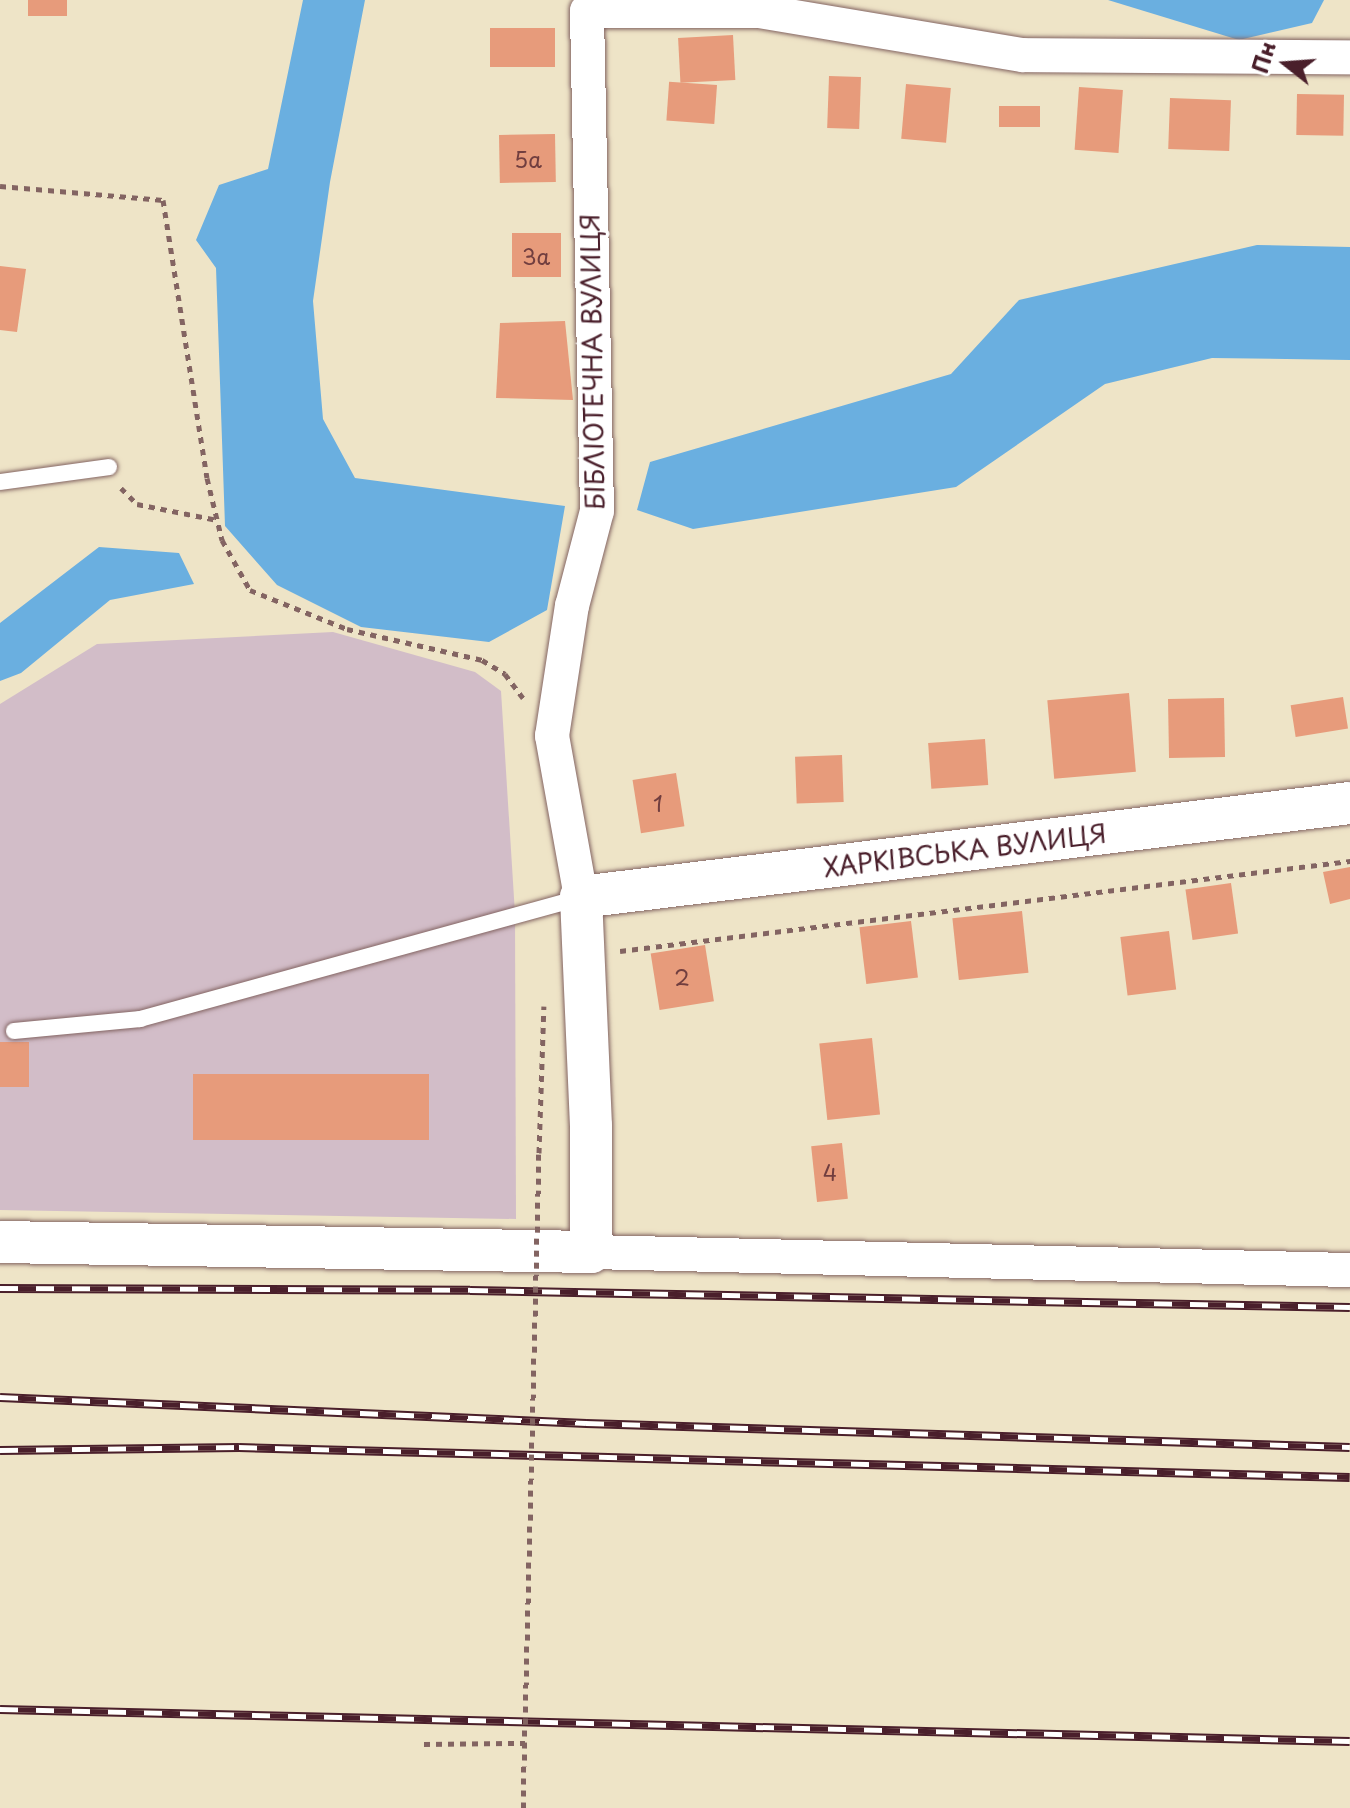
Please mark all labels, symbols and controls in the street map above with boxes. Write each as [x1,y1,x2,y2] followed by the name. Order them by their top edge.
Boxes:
[1246,24,1326,104] north arrow
[1242,37,1283,77] text: Пн
[514,146,542,172] house number: 5а
[574,213,610,511] street label: БІБЛІОТЕЧНА ВУЛИЦЯ
[522,243,550,269] house number: 3а
[653,790,663,816] house number: 1
[822,817,1108,883] street label: ХАРКІВСЬКА ВУЛИЦЯ
[674,964,690,990] house number: 2
[823,1159,837,1185] house number: 4

